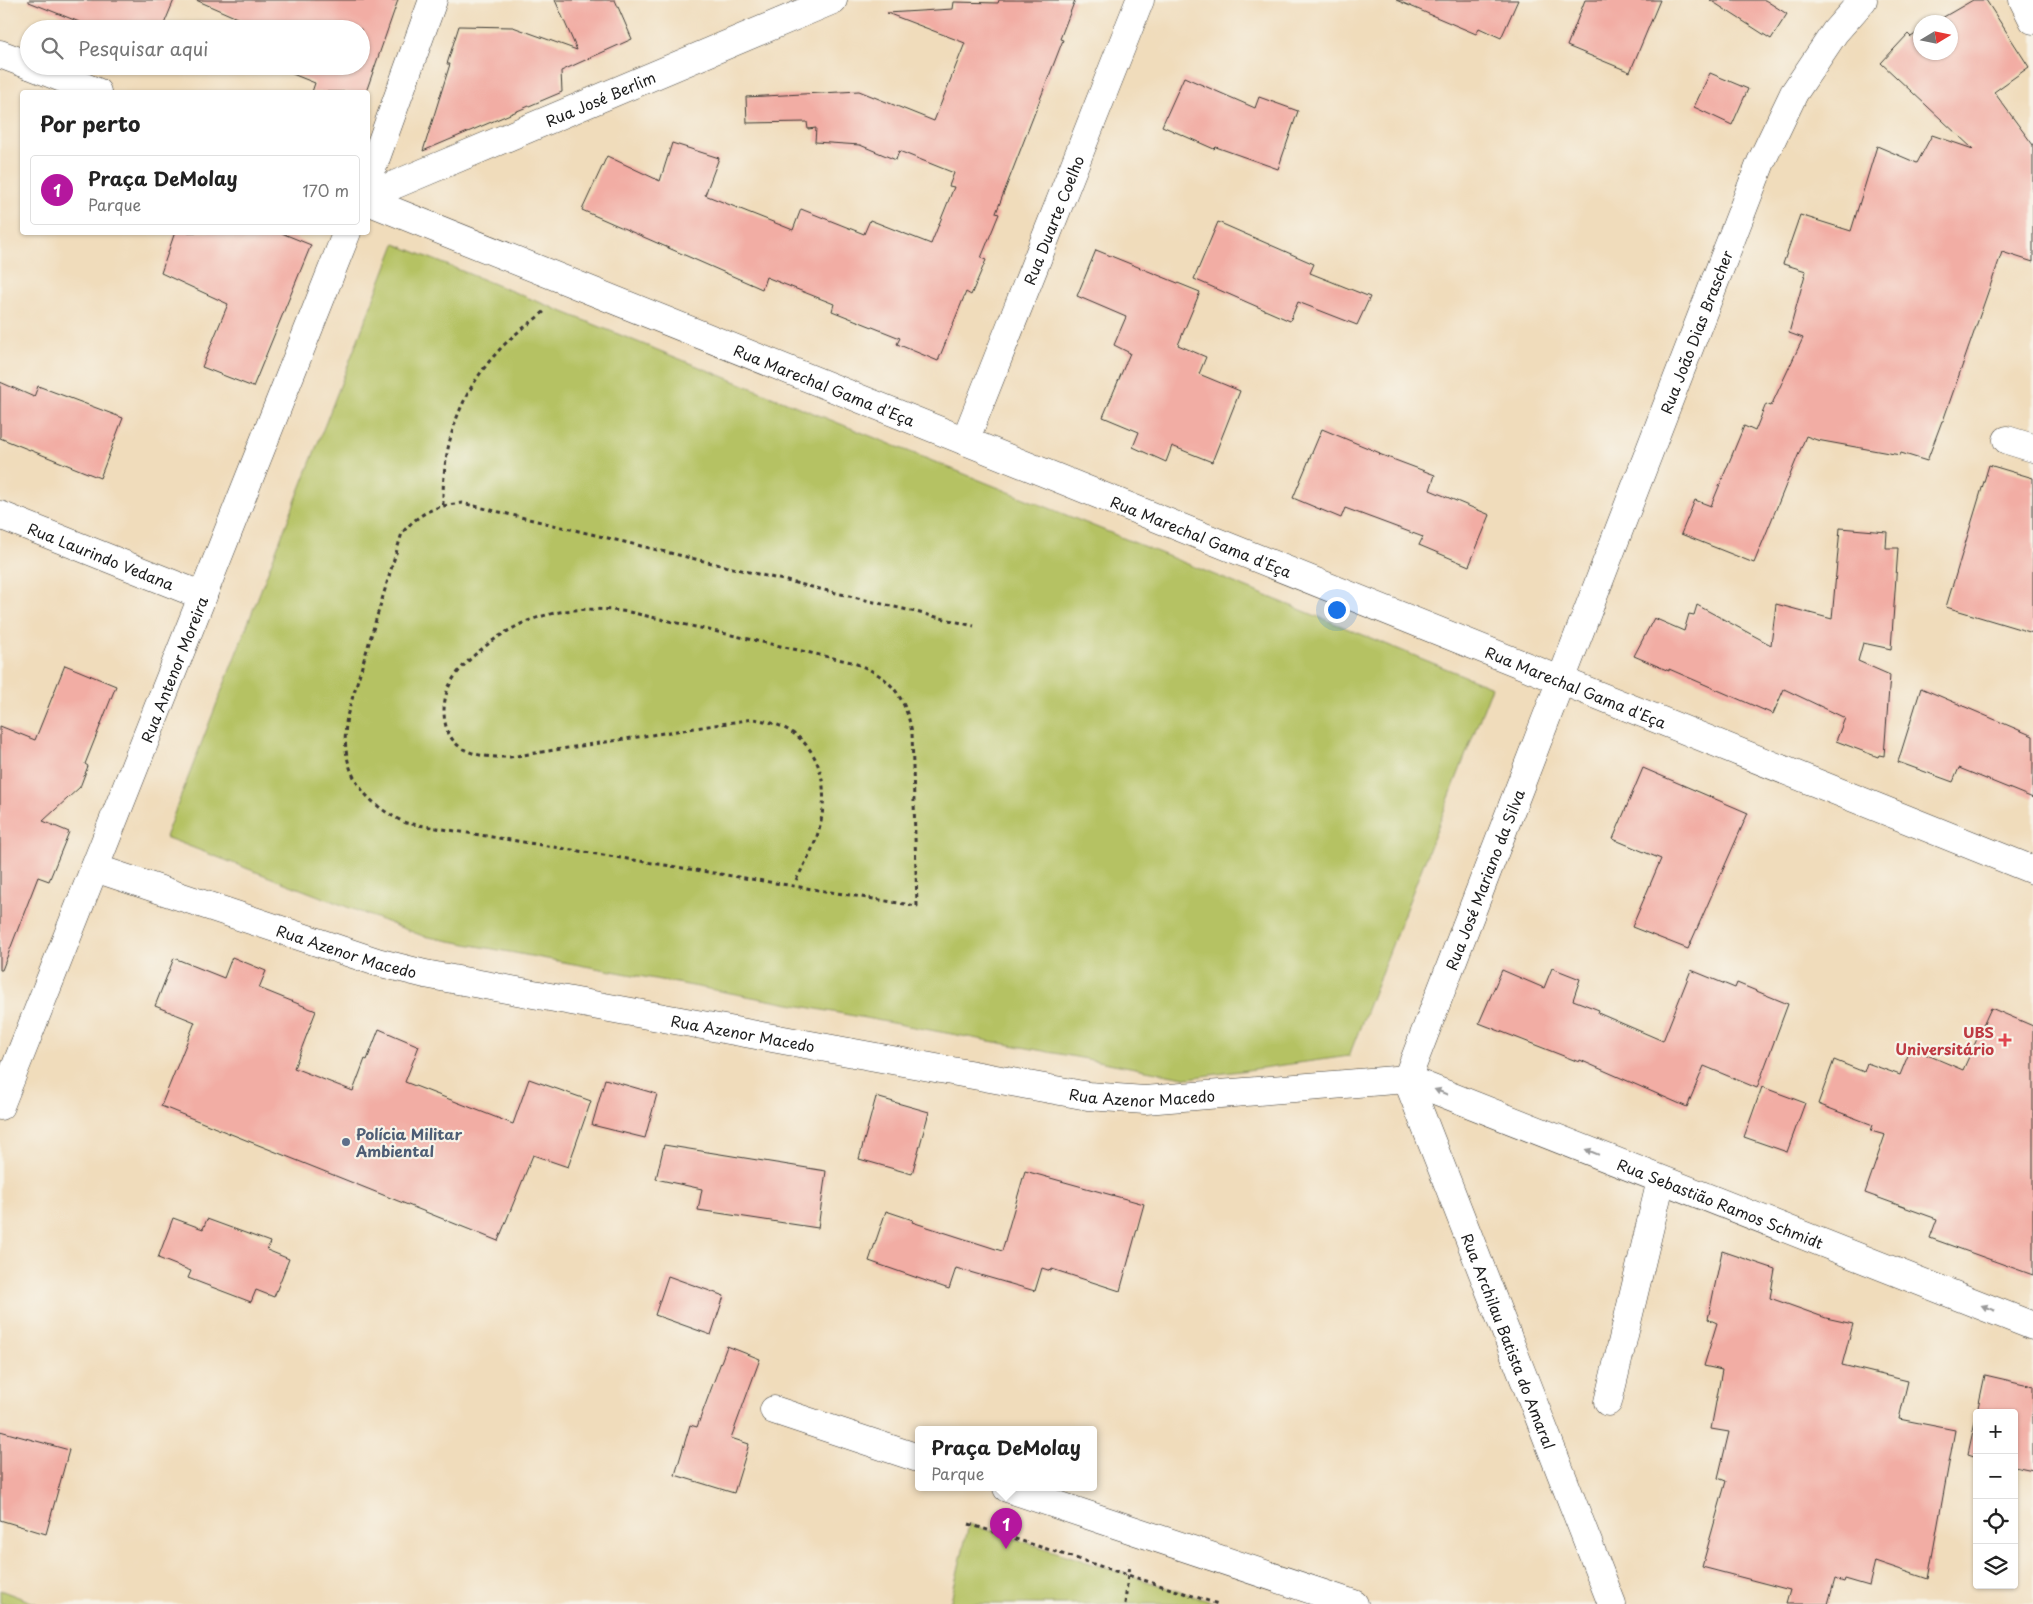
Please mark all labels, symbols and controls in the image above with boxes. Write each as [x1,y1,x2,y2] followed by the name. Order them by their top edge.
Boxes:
[1913,15,1958,60] north arrow
[20,20,370,75] search box
[38,34,66,62] icon: search
[78,34,208,62] text: Pesquisar aqui
[542,65,659,132] street label: Rua José Berlim
[40,107,140,139] text: Por perto
[1017,152,1089,288] street label: Rua Duarte Coelho
[88,164,238,192] text: Praça DeMolay
[53,178,61,202] text: 1
[303,178,349,202] text: 170 m
[88,192,141,216] text: Parque
[1653,246,1738,417] street label: Rua João Dias Brascher
[731,338,919,431] street label: Rua Marechal Gama d'Eça
[1107,489,1296,583] street label: Rua Marechal Gama d'Eça
[25,516,178,595] street label: Rua Laurindo Vedana
[134,592,213,746] street label: Rua Antenor Moreira
[1324,597,1350,623] your location
[1482,640,1671,733] street label: Rua Marechal Gama d'Eça
[1439,785,1530,973] street label: Rua José Mariano da Silva
[274,918,419,983] street label: Rua Azenor Macedo
[669,1008,817,1057] street label: Rua Azenor Macedo
[1895,1020,1994,1060] place label: UBS Universitário
[1998,1033,2012,1047] marker: UBS Universitário
[1067,1081,1216,1112] street label: Rua Azenor Macedo
[1434,1088,1448,1096] one-way arrow
[355,1122,462,1162] place label: Polícia Militar Ambiental
[340,1136,352,1148] marker: Polícia Militar Ambiental
[1584,1148,1599,1156] one-way arrow
[1614,1152,1827,1254] street label: Rua Sebastião Ramos Schmidt
[1457,1229,1562,1452] street label: Rua Archilau Batista do Amaral
[1980,1304,1995,1312] one-way arrow
[1973,1409,2018,1589] map controls
[1973,1409,2018,1454] button: +
[915,1426,1097,1491] popup
[931,1433,1081,1461] text: Praça DeMolay
[1973,1454,2018,1499] button: −
[931,1461,984,1485] text: Parque
[1973,1499,2018,1544] button: locate
[990,1508,1022,1549] pin: 1
[1973,1544,2018,1589] button: layers

